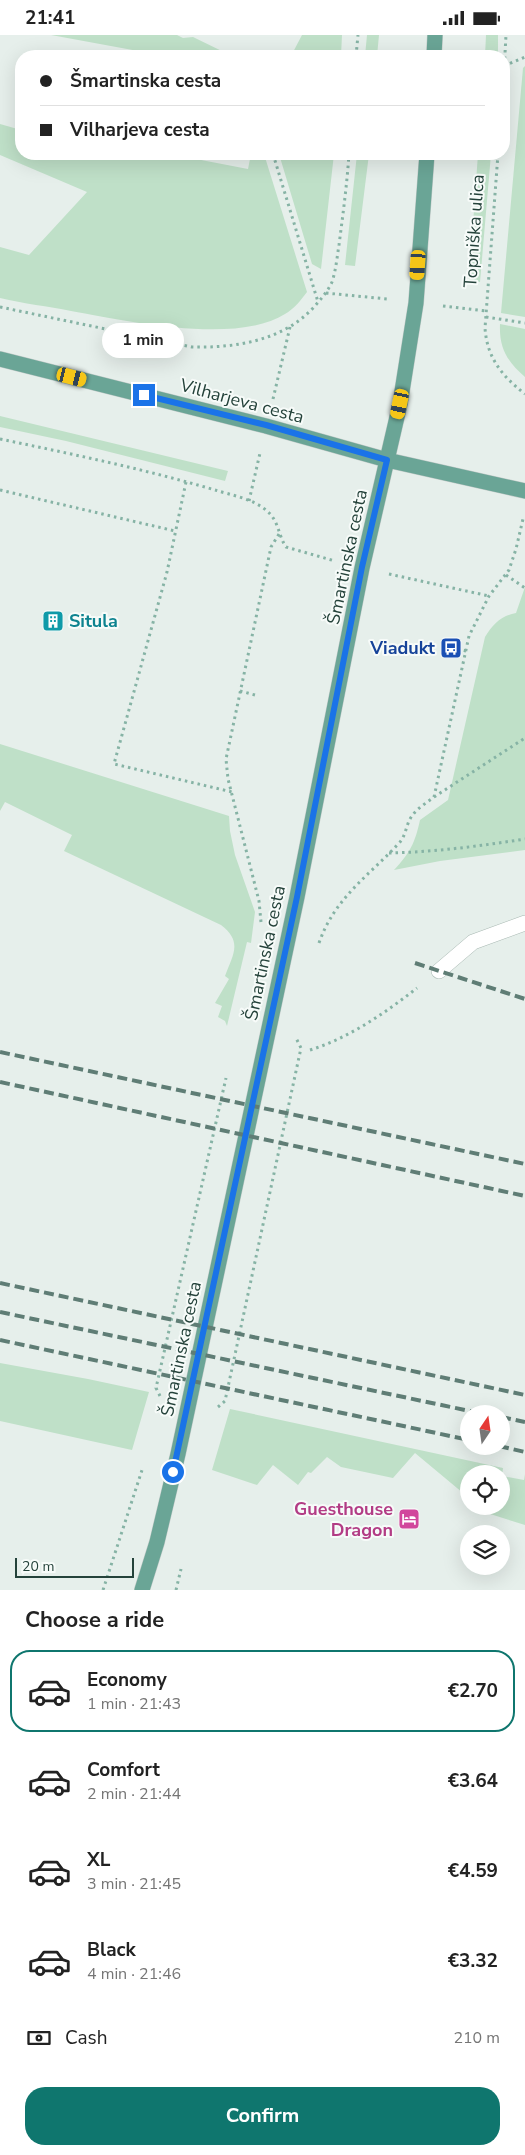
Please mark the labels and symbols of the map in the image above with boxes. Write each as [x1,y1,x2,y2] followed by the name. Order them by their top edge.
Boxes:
[458,174,490,288] street label: Topniška ulica
[409,250,426,280] car
[103,323,185,357] callout: 1 min
[55,366,88,388] car
[176,373,307,429] street label: Vilharjeva cesta
[133,384,155,406] route end
[389,388,410,420] car
[321,487,373,627] street label: Šmartinska cesta
[41,609,65,633] building icon: Situla
[69,609,118,633] place label: Situla
[369,636,435,660] place label: Viadukt
[439,636,463,660] bus stop icon: Viadukt
[239,883,291,1023] street label: Šmartinska cesta
[155,1279,207,1419] street label: Šmartinska cesta
[460,1405,510,1455] north arrow
[162,1461,184,1483] route start
[294,1497,393,1542] place label: Guesthouse Dragon
[397,1507,421,1531] hotel icon: Guesthouse Dragon
[15,1555,134,1578] scale bar

